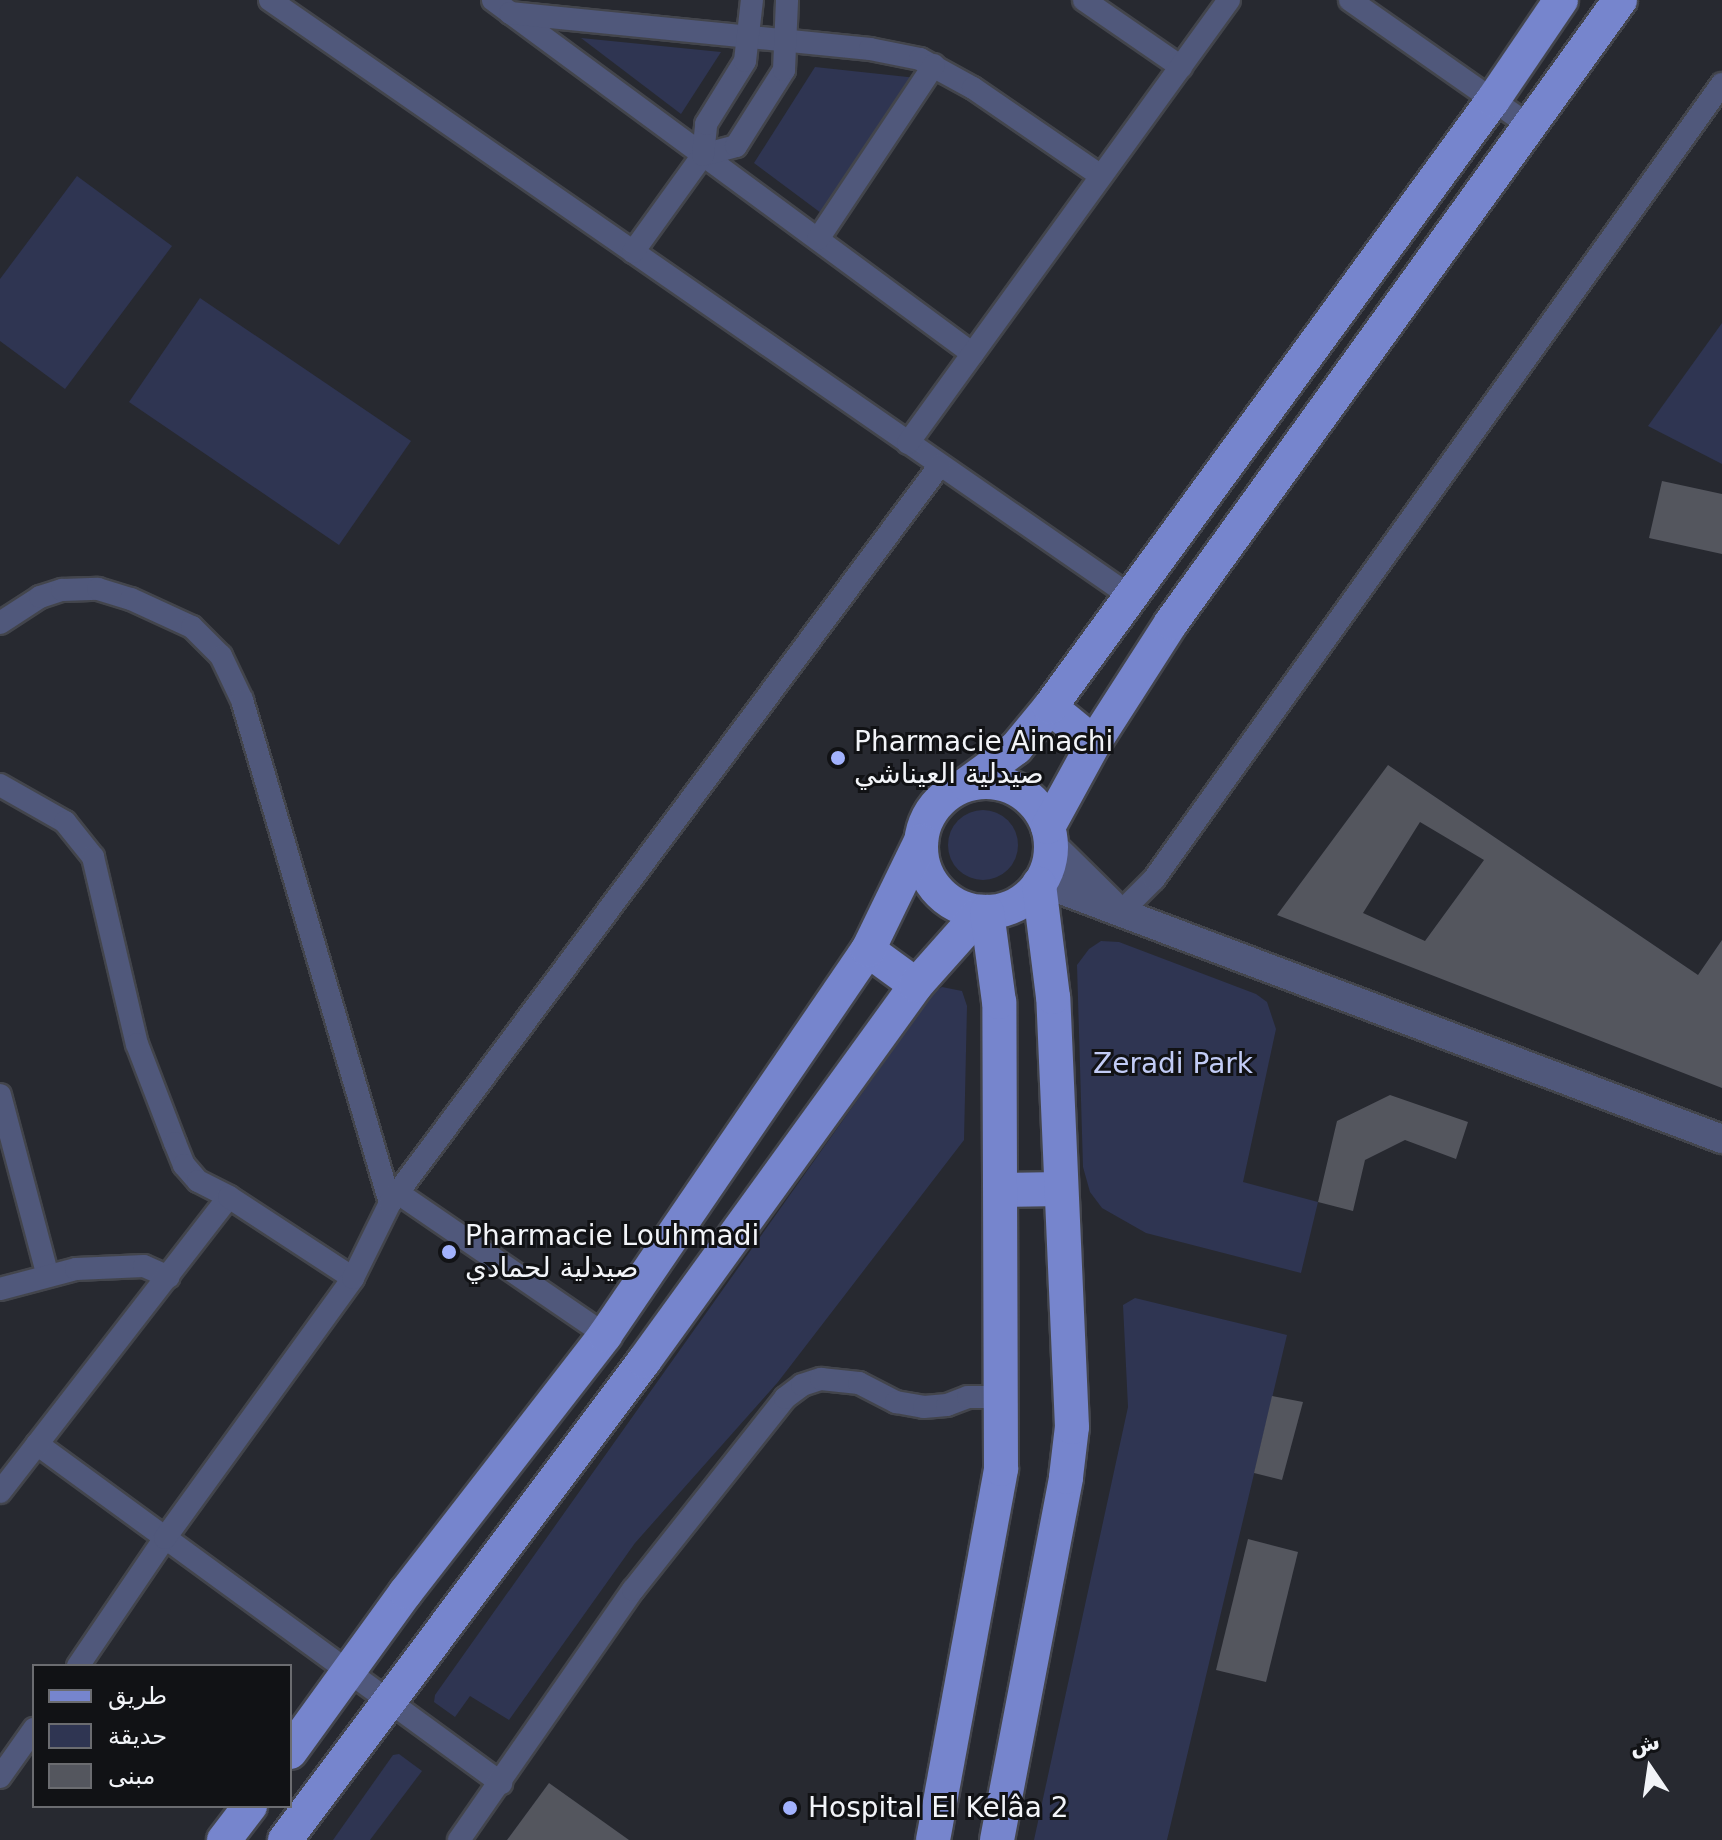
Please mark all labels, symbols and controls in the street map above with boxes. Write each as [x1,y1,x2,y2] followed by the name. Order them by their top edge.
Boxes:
[854,725,1113,791] place label: Pharmacie Ainachi صيدلية العيناشي
[829,749,847,767] marker: Pharmacie Ainachi صيدلية العيناشي
[1093,1047,1253,1081] park label: Zeradi Park
[465,1219,759,1285] place label: Pharmacie Louhmadi صيدلية لحمادي
[440,1243,458,1261] marker: Pharmacie Louhmadi صيدلية لحمادي
[32,1664,292,1808] legend
[108,1682,167,1710] text: طريق
[108,1722,167,1750] text: حديقة
[1610,1728,1690,1808] north arrow
[1627,1729,1662,1760] text: ش
[108,1762,155,1790] text: مبنى
[808,1791,1069,1825] place label: Hospital El Kelâa 2
[779,1797,801,1819] marker: Hospital El Kelâa 2

